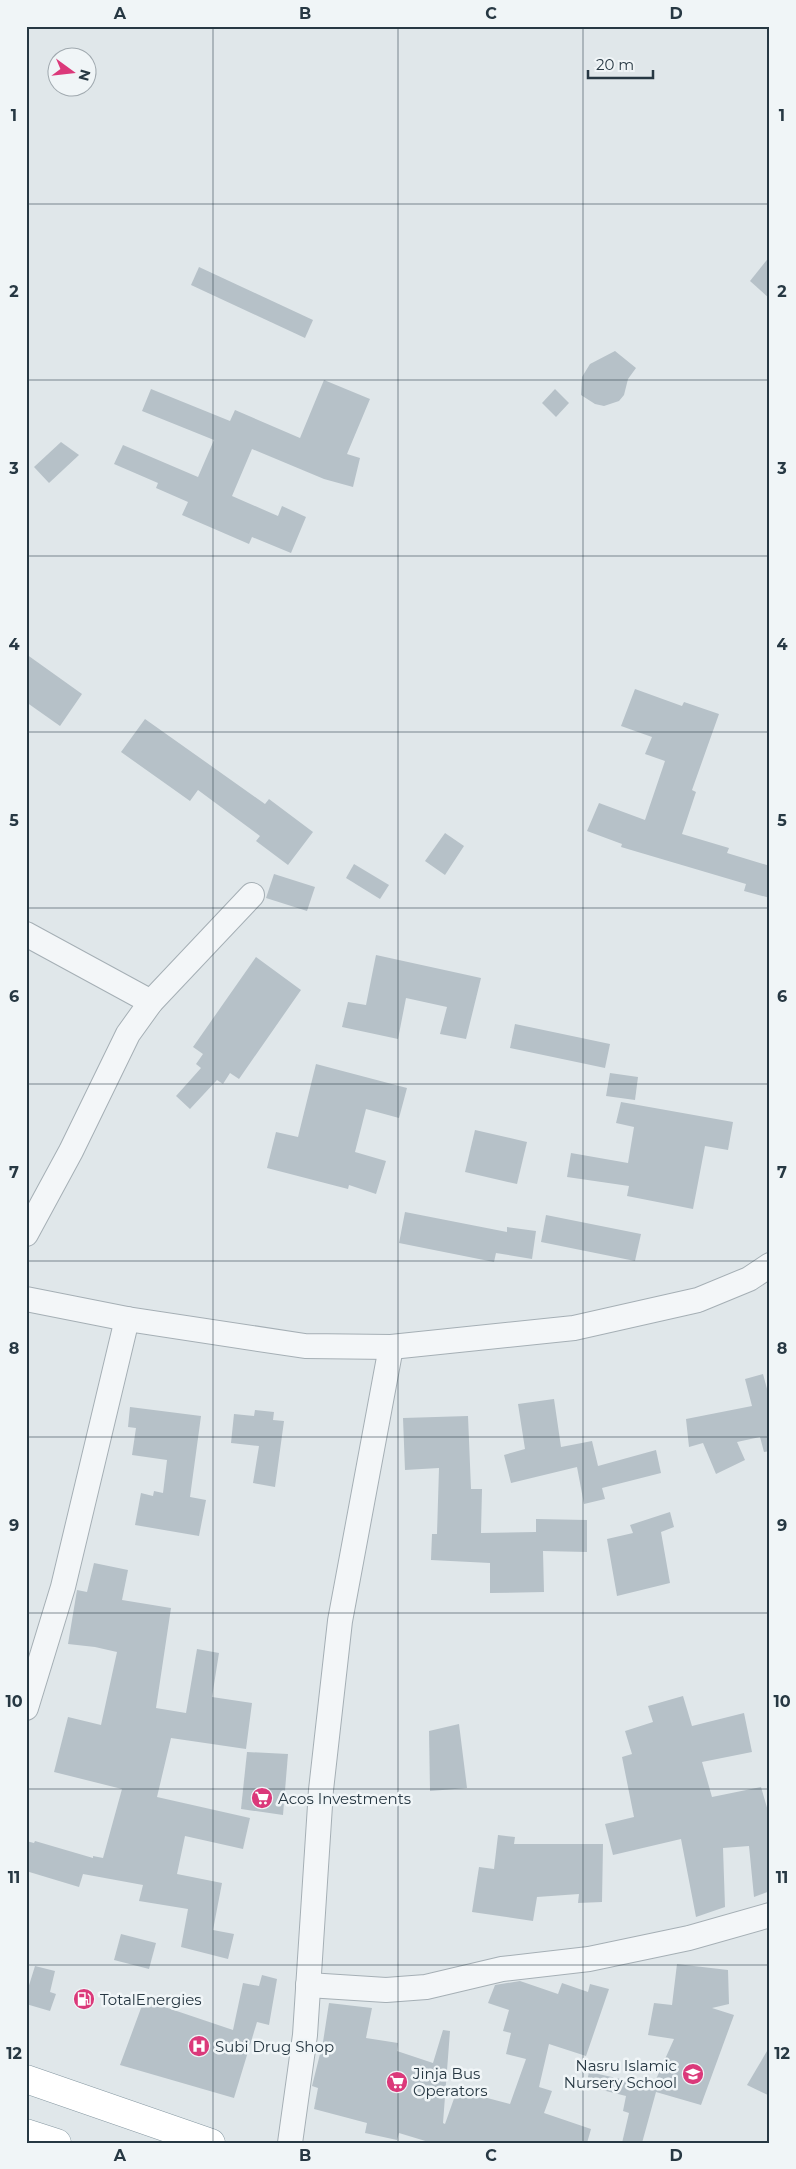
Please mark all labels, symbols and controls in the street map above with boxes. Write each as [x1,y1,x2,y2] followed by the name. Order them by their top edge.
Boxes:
[113,4,127,23] text: A
[299,4,311,23] text: B
[485,4,497,23] text: C
[669,4,683,23] text: D
[48,48,98,98] north arrow
[588,48,654,80] scale bar
[596,55,634,74] text: 20 m
[74,68,95,83] text: N
[11,106,17,125] text: 1
[779,106,785,125] text: 1
[9,282,19,301] text: 2
[777,282,787,301] text: 2
[8,459,19,478] text: 3
[776,459,787,478] text: 3
[8,635,20,654] text: 4
[776,635,788,654] text: 4
[9,811,19,830] text: 5
[777,811,787,830] text: 5
[9,987,19,1006] text: 6
[777,987,787,1006] text: 6
[9,1163,19,1182] text: 7
[777,1163,787,1182] text: 7
[9,1339,19,1358] text: 8
[777,1339,787,1358] text: 8
[9,1516,19,1535] text: 9
[777,1516,787,1535] text: 9
[5,1692,23,1711] text: 10
[773,1692,791,1711] text: 10
[250,1786,274,1810] supermarket icon: Acos Investments
[278,1789,411,1808] place label: Acos Investments
[8,1868,20,1887] text: 11
[776,1868,788,1887] text: 11
[72,1987,96,2011] fuel station icon: TotalEnergies
[100,1990,202,2009] place label: TotalEnergies
[187,2034,211,2058] hospital icon: Subi Drug Shop
[215,2037,334,2056] place label: Subi Drug Shop
[6,2044,22,2063] text: 12
[774,2044,790,2063] text: 12
[564,2056,677,2092] place label: Nasru Islamic Nursery School
[681,2062,705,2086] school or university icon: Nasru Islamic Nursery School
[412,2064,488,2100] place label: Jinja Bus Operators
[385,2070,409,2094] supermarket icon: Jinja Bus Operators
[113,2146,127,2165] text: A
[299,2146,311,2165] text: B
[485,2146,497,2165] text: C
[669,2146,683,2165] text: D

